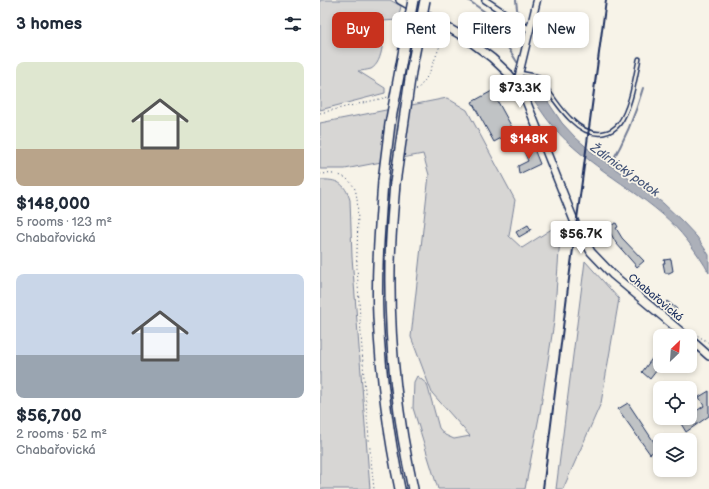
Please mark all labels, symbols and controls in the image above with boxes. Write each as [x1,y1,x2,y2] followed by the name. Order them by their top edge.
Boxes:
[332,12,384,48] chip: Buy
[392,12,450,48] chip: Rent
[458,12,525,48] chip: Filters
[533,12,589,48] chip: New
[282,13,304,35] icon: filters
[16,14,82,34] text: 3 homes
[487,75,553,109] pin: $73.3K
[499,80,541,96] text: $73.3K
[124,88,196,160] icon: home
[501,126,557,160] pin: $148K
[510,131,548,147] text: $148K
[587,139,663,201] water label: Ždírnický potok
[16,194,90,214] text: $148,000
[16,214,112,230] text: 5 rooms · 123 m²
[548,221,614,255] pin: $56.7K
[560,226,602,242] text: $56.7K
[16,230,96,246] text: Chabařovická
[626,271,686,324] street label: Chabařovická
[124,300,196,372] icon: home
[653,329,697,373] north arrow
[653,329,697,477] map controls
[653,381,697,425] button: locate
[16,406,82,426] text: $56,700
[16,426,107,442] text: 2 rooms · 52 m²
[653,433,697,477] button: layers
[16,442,96,458] text: Chabařovická

